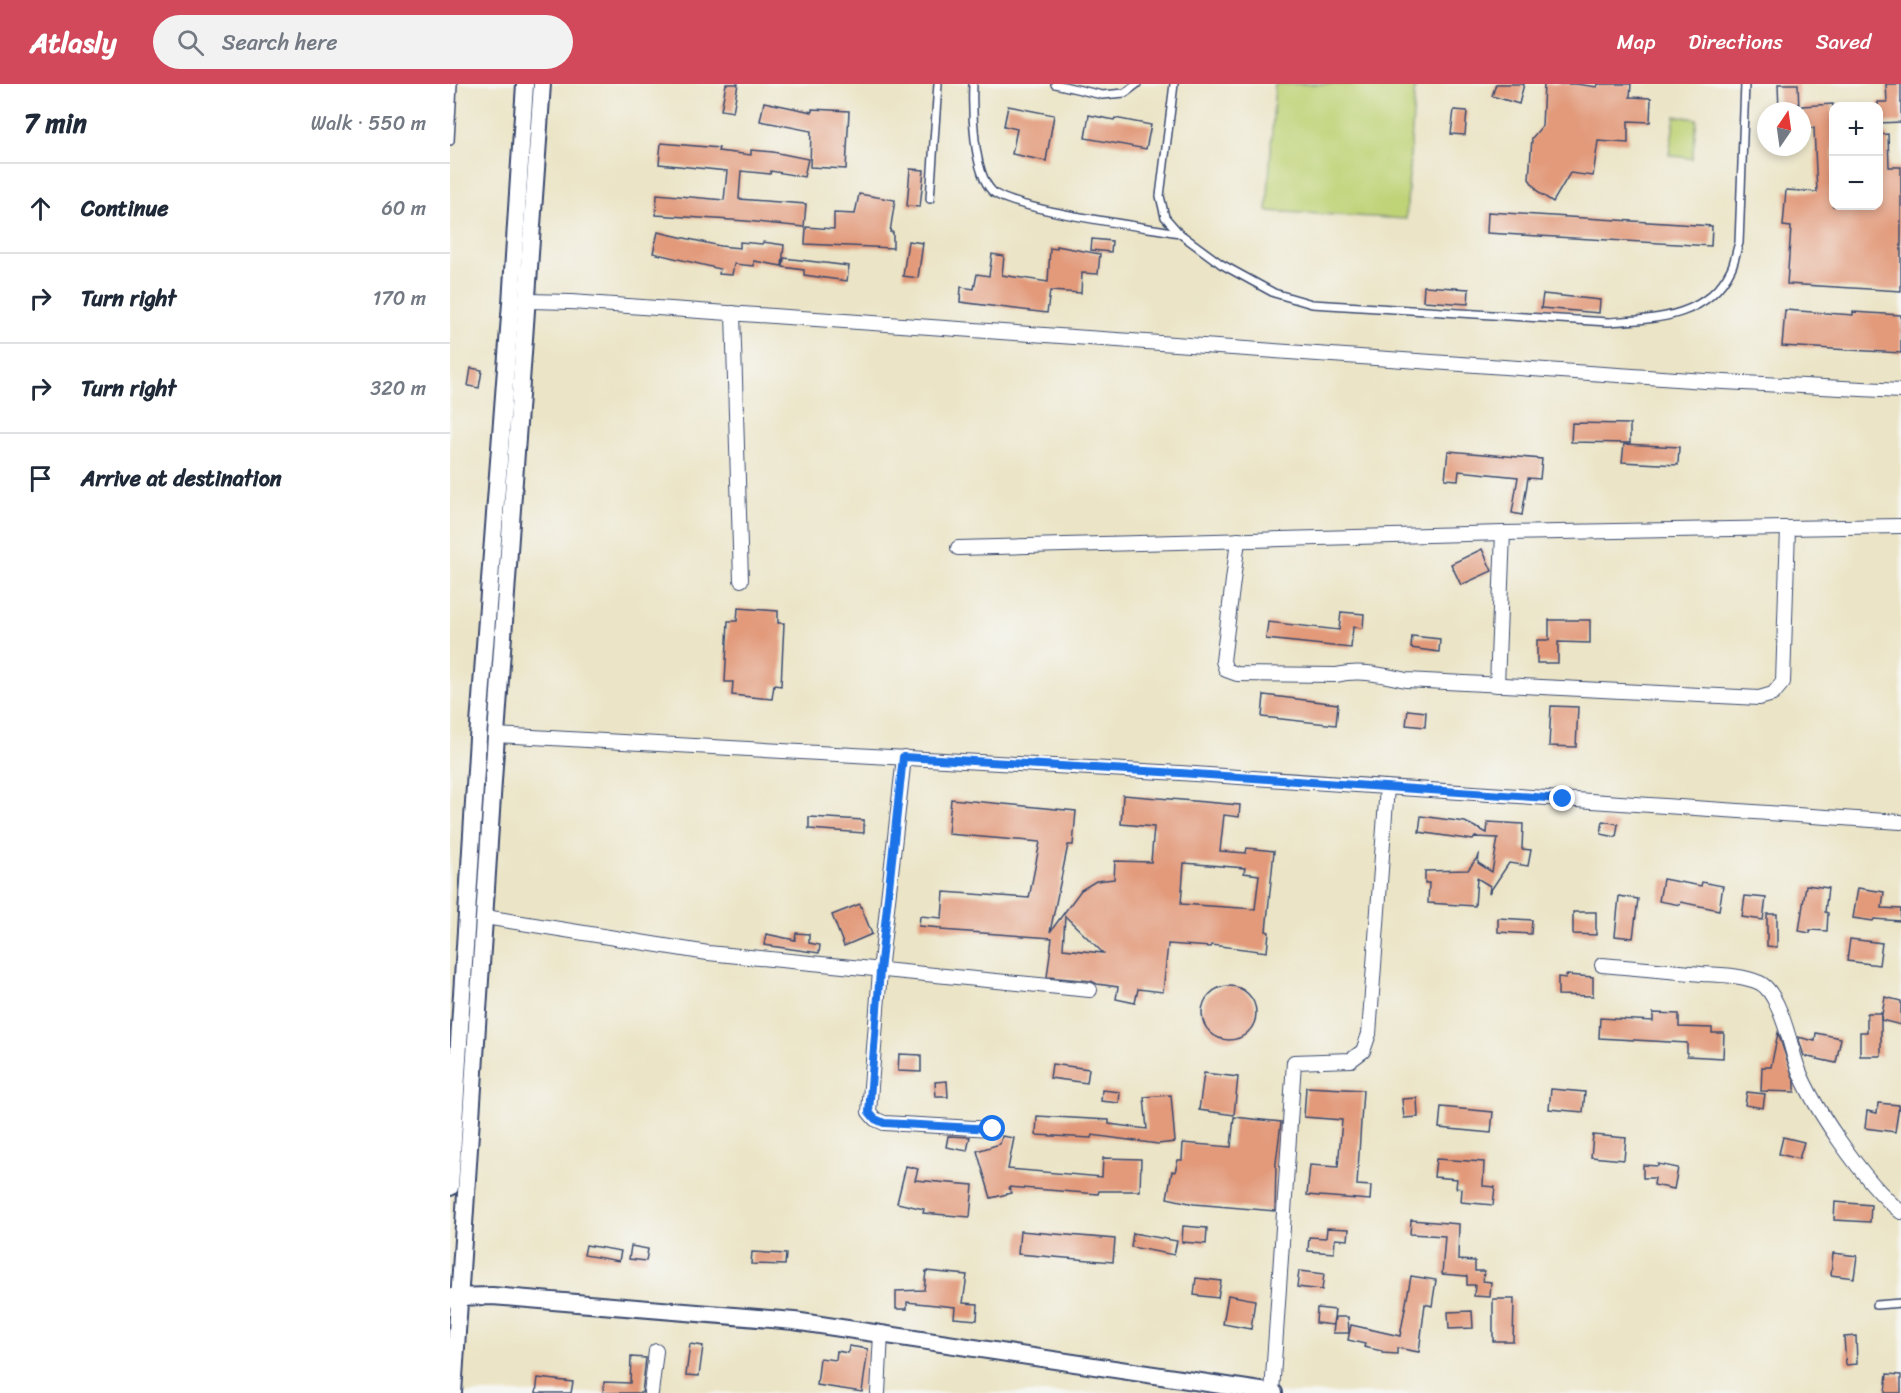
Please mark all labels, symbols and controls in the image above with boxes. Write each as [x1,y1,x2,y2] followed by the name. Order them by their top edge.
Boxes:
[153,15,573,69] search box
[30,18,117,67] text: Atlasly
[222,23,338,62] text: Search here
[1617,23,1655,61] text: Map
[1688,23,1783,61] text: Directions
[1816,23,1871,61] text: Saved
[174,26,207,59] icon: search
[24,100,87,146] text: 7 min
[1757,102,1811,156] north arrow
[1829,102,1883,210] map controls
[1829,102,1883,156] button: +
[311,106,426,141] text: Walk · 550 m
[1829,156,1883,210] button: −
[81,189,169,228] text: Continue
[381,191,426,226] text: 60 m
[24,192,57,225] icon: ahead
[81,279,176,318] text: Turn right
[373,281,426,316] text: 170 m
[24,282,57,315] icon: right
[81,369,176,408] text: Turn right
[370,371,426,406] text: 320 m
[24,372,57,405] icon: right
[81,459,282,498] text: Arrive at destination
[24,462,57,495] icon: arrive
[1549,785,1575,811] route end
[979,1115,1005,1141] route start

